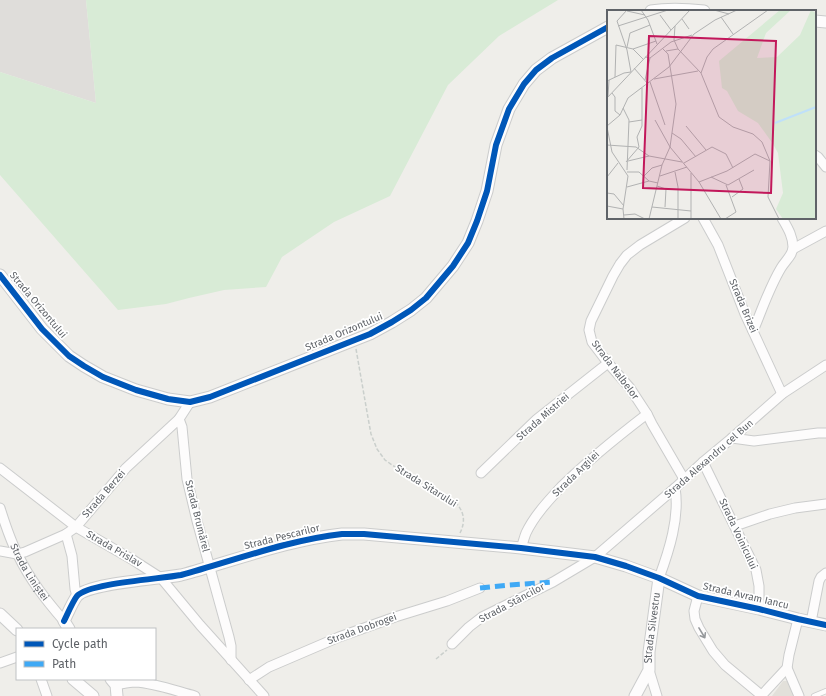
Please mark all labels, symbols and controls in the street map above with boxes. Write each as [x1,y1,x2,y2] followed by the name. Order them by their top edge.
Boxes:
[607,10,816,219] inset map
[7,269,69,341] street label: Strada Orizontului
[726,277,760,335] street label: Strada Brizei
[304,310,385,354] street label: Strada Orizontului
[589,338,641,402] street label: Strada Nalbelor
[514,391,572,443] street label: Strada Mistriei
[662,417,756,501] street label: Strada Alexandru cel Bun
[550,448,602,499] street label: Strada Argilei
[393,462,459,510] street label: Strada Sitarului
[80,467,128,521] street label: Strada Berzei
[182,479,212,553] street label: Strada Brumărel
[716,497,760,571] street label: Strada Voinicului
[243,522,321,552] street label: Strada Pescarilor
[84,528,144,570] street label: Strada Prislav
[7,542,51,604] street label: Strada Liniștei
[702,580,790,612] street label: Strada Avram Iancu
[477,581,547,625] street label: Strada Stâncilor
[643,591,663,663] street label: Strada Silvestru
[326,611,399,647] street label: Strada Dobrogei
[698,627,706,638] one-way arrow
[16,628,156,680] legend
[52,637,108,651] text: Cycle path
[52,657,76,671] text: Path

